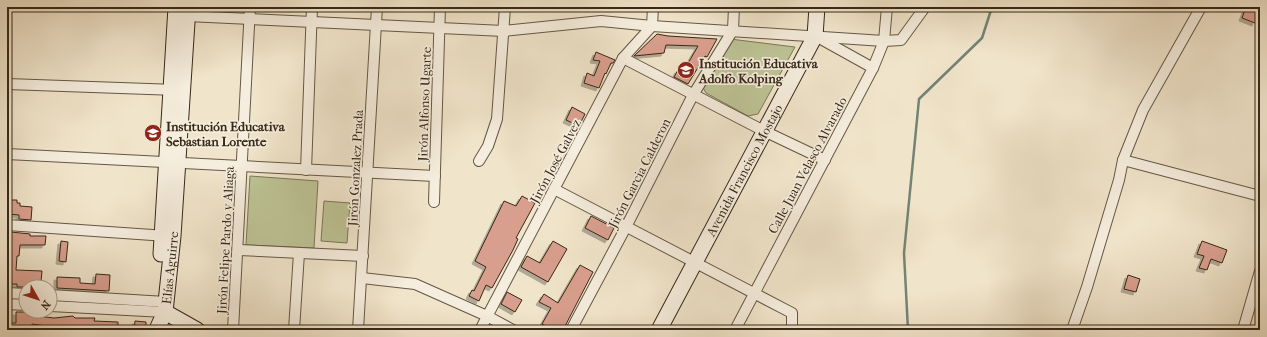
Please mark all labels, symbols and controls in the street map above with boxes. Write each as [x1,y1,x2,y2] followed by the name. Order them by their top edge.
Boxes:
[415,46,434,163] street label: Jirón Alfonso Ugarte
[698,56,819,87] place label: Institución Educativa Adolfo Kolping
[676,60,696,80] school or university icon: Institución Educativa Adolfo Kolping
[765,94,850,236] street label: Calle Juan Velasco Alvarado
[703,101,786,240] street label: Avenida Francisco Mostajo
[345,108,366,228] street label: Jirón Gonzalez Prada
[605,115,674,232] street label: Jirón Garcia Calderon
[526,116,584,207] street label: Jirón José Galvez
[166,119,286,149] place label: Institución Educativa Sebastian Lorente
[143,123,163,143] school or university icon: Institución Educativa Sebastian Lorente
[214,165,237,315] street label: Jirón Felipe Pardo y Aliaga
[159,230,181,305] street label: Elías Aguirre
[18,279,58,319] north arrow
[37,298,53,313] text: N

